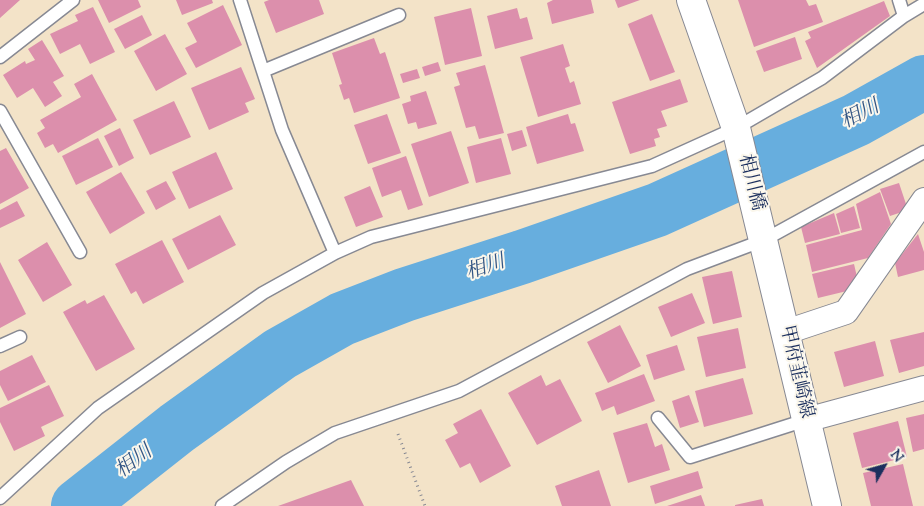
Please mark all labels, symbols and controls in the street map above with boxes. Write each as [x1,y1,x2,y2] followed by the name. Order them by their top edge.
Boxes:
[838,96,884,136] water label: 相川
[732,153,768,213] street label: 相川橋
[463,251,509,287] water label: 相川
[773,323,817,421] street label: 甲府韮崎線
[112,441,158,485] water label: 相川
[859,441,909,491] north arrow
[884,446,907,467] text: N

